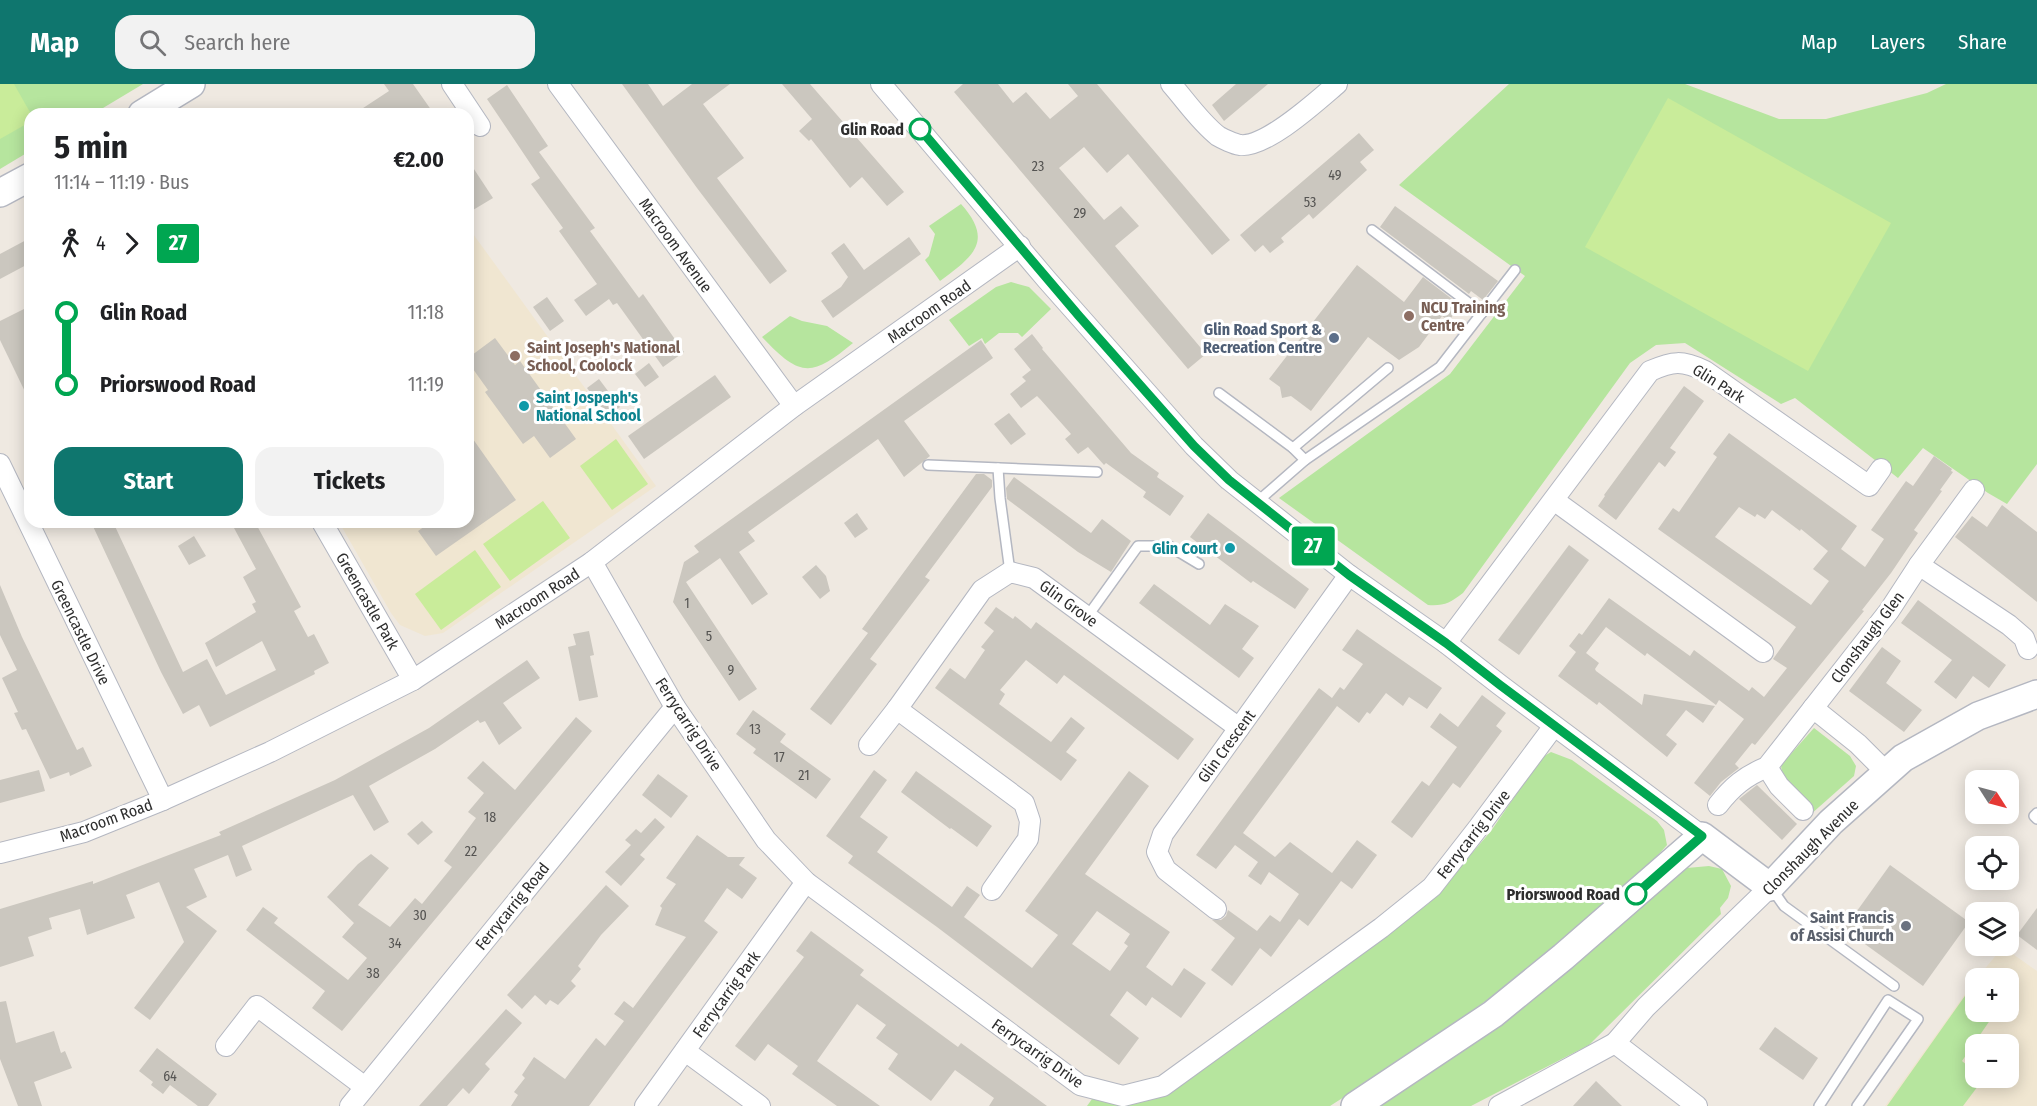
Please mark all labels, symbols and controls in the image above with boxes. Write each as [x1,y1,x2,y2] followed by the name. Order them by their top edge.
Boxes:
[115,15,535,69] search box
[30,26,79,59] text: Map
[136,26,169,59] icon: search
[184,29,290,56] text: Search here
[1801,29,1837,55] text: Map
[1870,29,1925,55] text: Layers
[1958,29,2007,55] text: Share
[909,118,931,140] marker: Glin Road
[840,120,904,139] place label: Glin Road
[54,127,128,167] text: 5 min
[393,146,444,173] text: €2.00
[1032,158,1044,175] house number: 23
[1328,167,1342,184] house number: 49
[54,170,189,194] text: 11:14 – 11:19 · Bus
[635,194,716,296] street label: Macroom Avenue
[1304,194,1316,211] house number: 53
[1074,205,1087,222] house number: 29
[54,227,87,260] icon: walk
[115,227,148,260] icon: forward
[169,230,187,256] text: 27
[96,231,106,255] text: 4
[884,276,975,347] street label: Macroom Road
[1421,298,1505,335] place label: NCU Training Centre
[100,299,187,326] text: Glin Road
[407,300,444,324] text: 11:18
[1402,309,1416,323] marker: NCU Training Centre
[1203,320,1322,357] place label: Glin Road Sport & Recreation Centre
[1327,331,1341,345] marker: Glin Road Sport & Recreation Centre
[527,338,681,375] place label: Saint Joseph's National School, Coolock
[508,349,522,363] marker: Saint Joseph's National School, Coolock
[1689,360,1749,407] street label: Glin Park
[100,371,256,398] text: Priorswood Road
[408,372,444,396] text: 11:19
[536,388,641,425] place label: Saint Jospeph's National School
[517,399,531,413] marker: Saint Jospeph's National School
[54,447,243,516] button: Start
[255,447,444,516] button: Tickets
[1286,526,1340,566] line badge: 27
[1304,533,1322,559] text: 27
[1152,539,1218,558] place label: Glin Court
[1223,541,1237,555] marker: Glin Court
[332,549,403,654] street label: Greencastle Park
[491,564,583,633] street label: Macroom Road
[1036,576,1102,631] street label: Glin Grove
[47,577,114,688] street label: Greencastle Drive
[1827,588,1908,687] street label: Clonshaugh Glen
[684,595,690,612] house number: 1
[706,628,712,645] house number: 5
[728,662,735,679] house number: 9
[651,674,726,775] street label: Ferrycarrig Drive
[1194,706,1260,786] street label: Glin Crescent
[749,721,761,738] house number: 13
[773,749,785,766] house number: 17
[798,767,810,784] house number: 21
[1965,770,2019,824] north arrow
[1965,770,2019,1088] map controls
[1433,786,1514,883] street label: Ferrycarrig Drive
[57,795,155,846] street label: Macroom Road
[1758,795,1862,899] street label: Clonshaugh Avenue
[484,809,496,826] house number: 18
[1965,836,2019,890] button: locate
[465,843,477,860] house number: 22
[471,859,553,954] street label: Ferrycarrig Road
[1625,883,1647,905] marker: Priorswood Road
[1507,885,1620,904] place label: Priorswood Road
[1965,902,2019,956] button: layers
[413,907,427,924] house number: 30
[1790,908,1894,945] place label: Saint Francis of Assisi Church
[1899,919,1913,933] marker: Saint Francis of Assisi Church
[388,935,402,952] house number: 34
[689,947,764,1041] street label: Ferrycarrig Park
[366,965,380,982] house number: 38
[1965,968,2019,1022] button: +
[988,1015,1087,1092] street label: Ferrycarrig Drive
[1965,1034,2019,1088] button: −
[163,1068,177,1085] house number: 64

